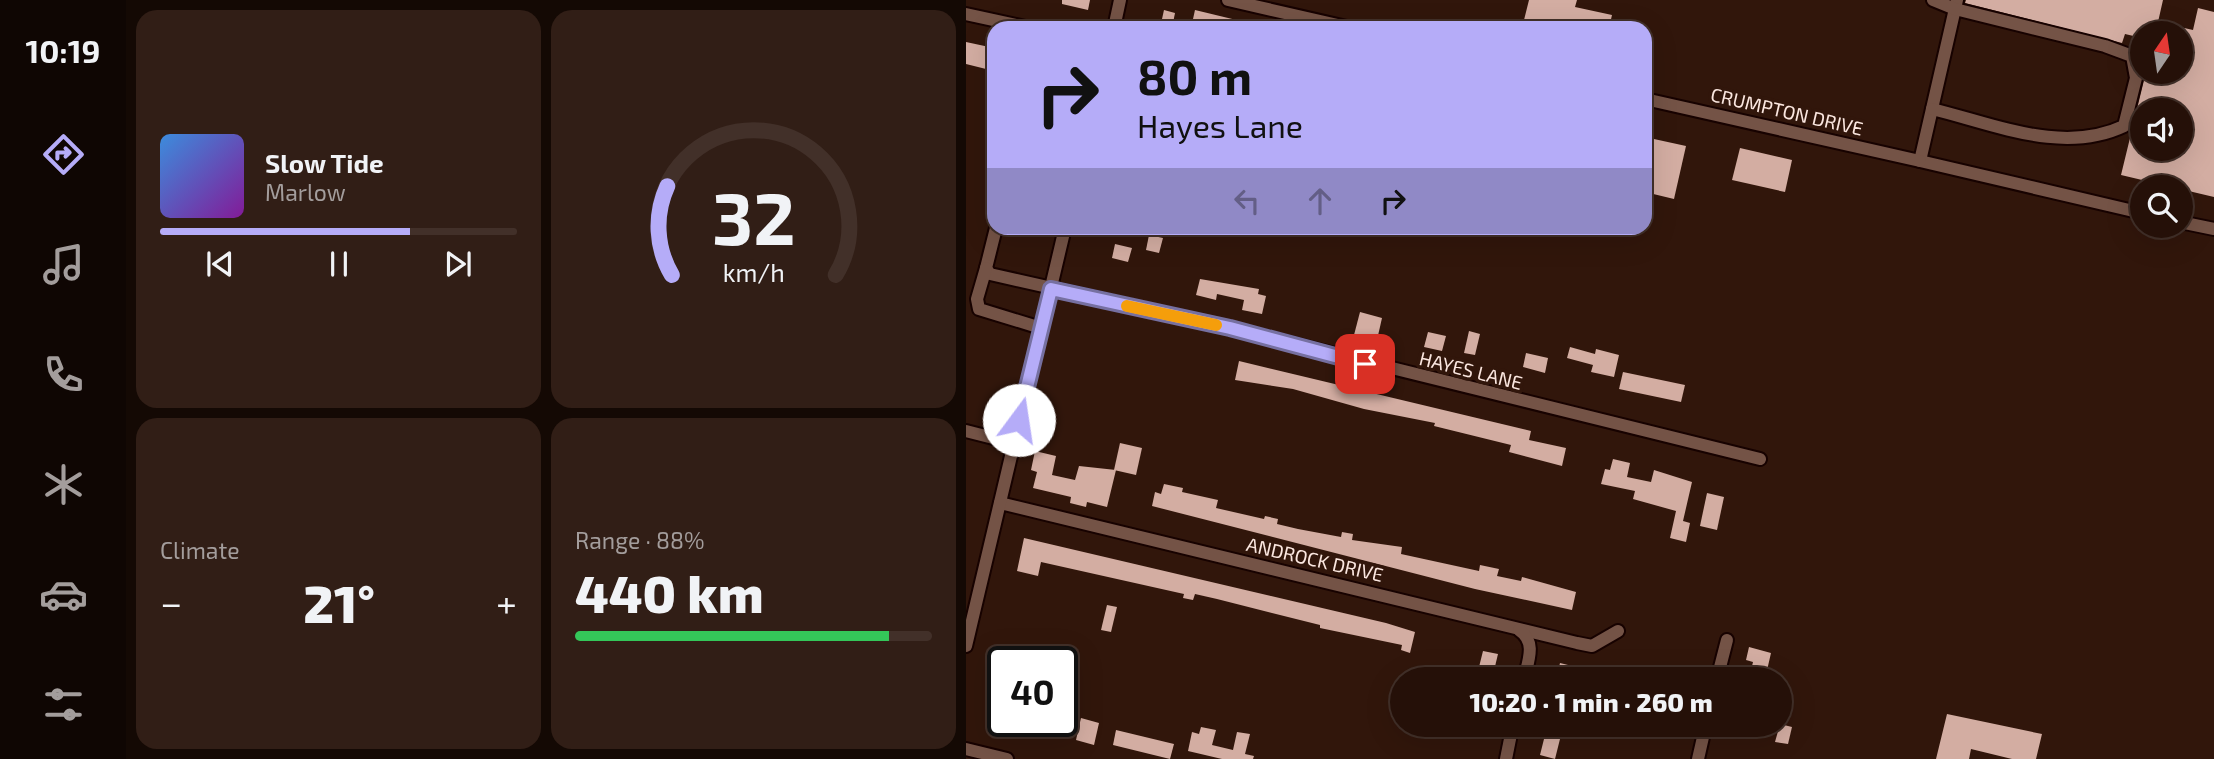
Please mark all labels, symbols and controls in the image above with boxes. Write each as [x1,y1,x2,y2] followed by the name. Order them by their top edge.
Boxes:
[2130,21,2193,84] north arrow
[2130,21,2193,238] map controls
[26,31,100,69] text: 10:19
[1137,46,1252,105] text: 80 m
[1022,49,1113,140] icon: right
[1709,82,1865,140] street label: CRUMPTON DRIVE
[2130,98,2193,161] button: sound
[1137,106,1303,144] text: Hayes Lane
[39,130,88,179] icon: directions
[265,147,384,178] text: Slow Tide
[712,172,795,260] text: 32
[2130,175,2193,238] button: search
[265,178,346,206] text: Marlow
[1228,182,1266,220] icon: left
[1301,182,1339,220] icon: ahead
[1374,182,1412,220] icon: right
[39,240,88,289] icon: music
[201,245,239,283] icon: previous
[320,245,358,283] icon: pause
[439,245,477,283] icon: next
[722,257,785,287] text: km/h
[1335,334,1395,394] pin
[1346,345,1384,383] icon: arrive
[1417,346,1525,394] street label: HAYES LANE
[39,350,88,399] icon: phone
[982,383,1056,457] position arrow
[39,460,88,509] icon: climate
[575,526,704,554] text: Range · 88%
[1244,532,1386,586] street label: ANDROCK DRIVE
[160,536,240,564] text: Climate
[575,561,764,623] text: 440 km
[39,570,88,619] icon: car
[303,571,375,633] text: 21°
[160,579,182,625] text: −
[496,579,517,625] text: +
[987,646,1078,737] speed limit sign: 40
[39,680,88,729] icon: filters
[1469,686,1713,717] text: 10:20 · 1 min · 260 m

